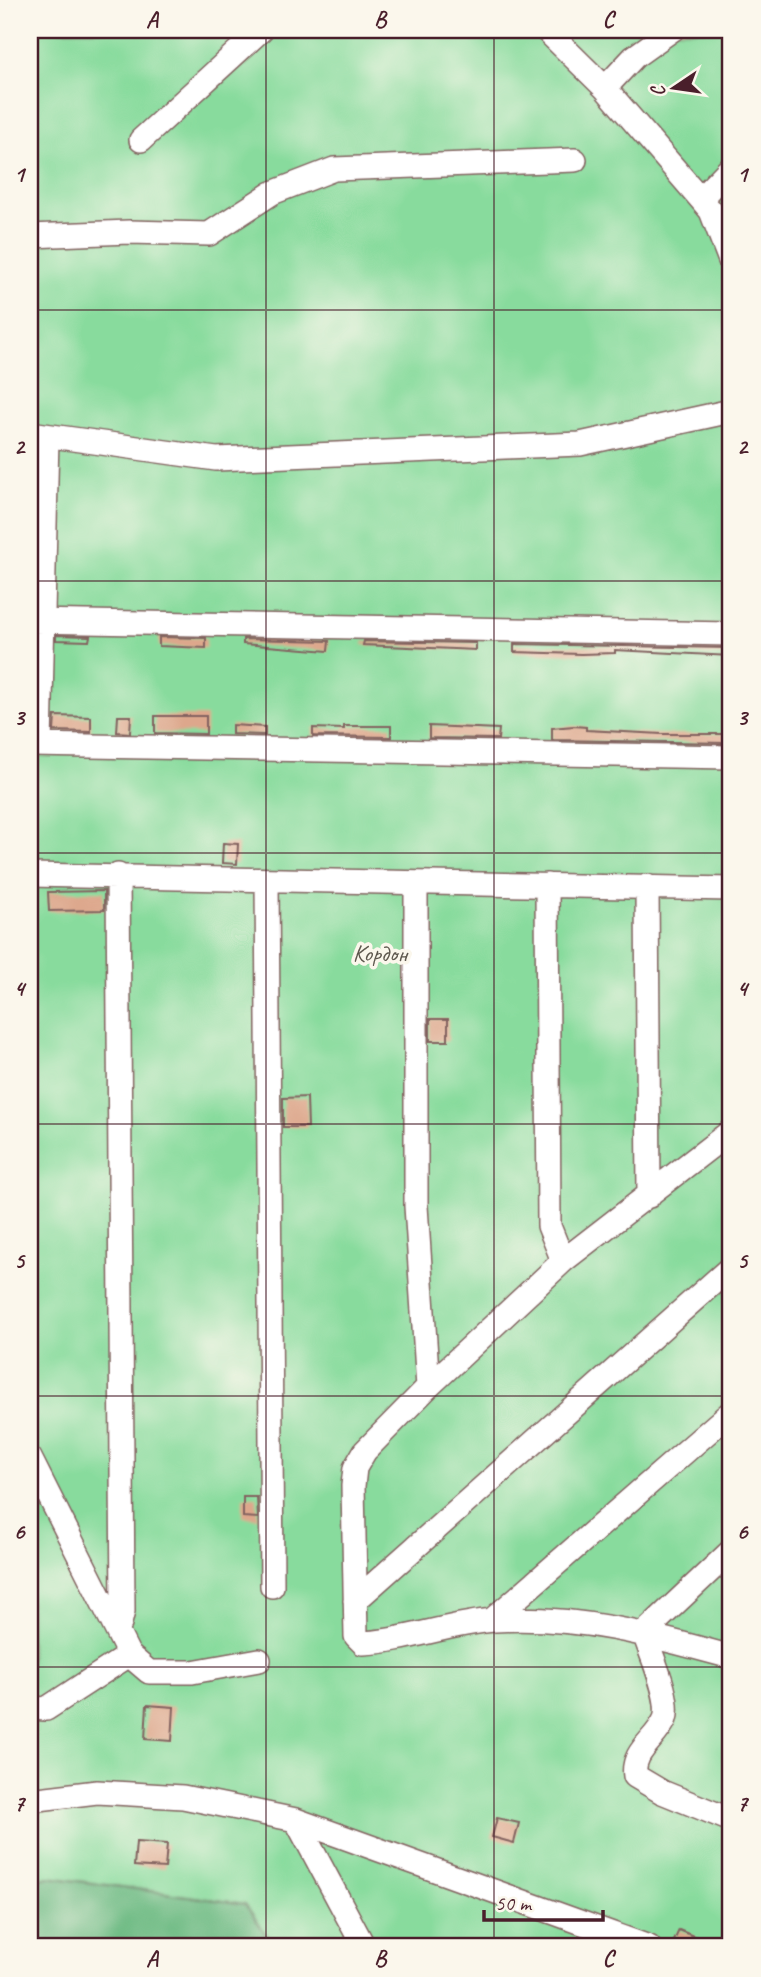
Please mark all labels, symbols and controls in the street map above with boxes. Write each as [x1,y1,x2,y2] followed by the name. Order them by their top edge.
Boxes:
[146,5,160,34] text: A
[374,5,388,34] text: B
[603,5,617,34] text: C
[638,52,708,122] north arrow
[645,82,671,99] text: С
[14,160,27,189] text: 1
[737,160,750,189] text: 1
[14,432,27,461] text: 2
[737,432,750,461] text: 2
[14,703,27,732] text: 3
[737,703,750,732] text: 3
[353,938,409,968] park label: Кордон
[14,974,27,1003] text: 4
[737,974,750,1003] text: 4
[14,1246,26,1275] text: 5
[737,1246,749,1275] text: 5
[14,1517,27,1546] text: 6
[737,1517,750,1546] text: 6
[14,1789,27,1818] text: 7
[737,1789,750,1818] text: 7
[484,1879,604,1923] scale bar
[495,1890,533,1916] text: 50 m
[146,1944,160,1973] text: A
[374,1944,388,1973] text: B
[603,1944,617,1973] text: C

